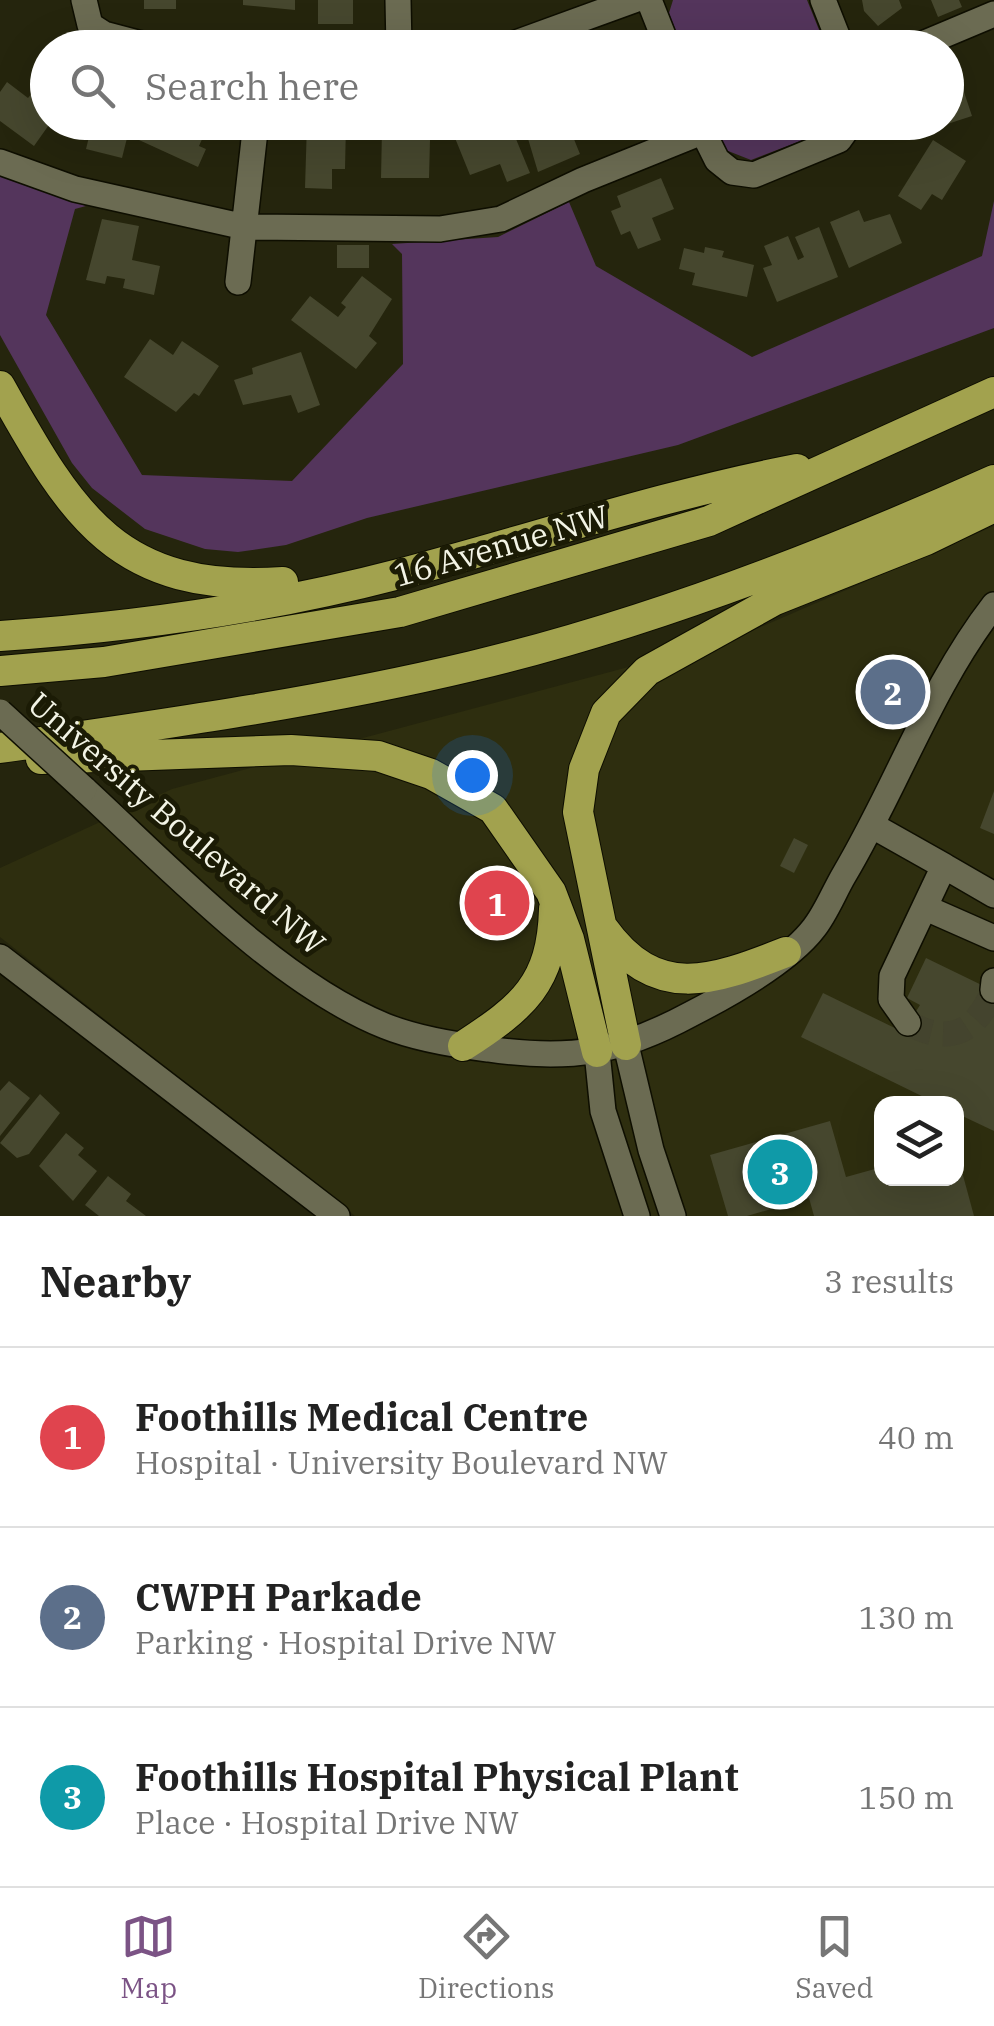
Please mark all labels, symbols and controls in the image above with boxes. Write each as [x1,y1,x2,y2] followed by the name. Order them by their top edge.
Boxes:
[30,30,964,140] search box
[65,58,120,113] icon: search
[145,61,359,110] text: Search here
[389,494,613,596] street label: 16 Avenue NW
[860,654,926,730] pin: 2
[20,682,334,964] street label: University Boulevard NW
[447,750,498,801] your location
[464,866,530,940] pin: 1
[874,1096,964,1186] map controls
[874,1096,964,1186] button: layers
[748,1134,812,1210] pin: 3
[40,1254,191,1309] text: Nearby
[824,1260,954,1302] text: 3 results
[135,1392,588,1441] text: Foothills Medical Centre
[63,1416,82,1458] text: 1
[878,1416,954,1458] text: 40 m
[135,1441,668,1483] text: Hospital · University Boulevard NW
[135,1572,422,1621] text: CWPH Parkade
[63,1596,82,1638] text: 2
[858,1596,954,1638] text: 130 m
[135,1621,556,1663] text: Parking · Hospital Drive NW
[135,1752,739,1801] text: Foothills Hospital Physical Plant
[63,1776,82,1818] text: 3
[858,1776,954,1818] text: 150 m
[135,1801,519,1843] text: Place · Hospital Drive NW
[120,1909,177,2006] tab: Map
[418,1909,554,2006] tab: Directions
[795,1909,874,2006] tab: Saved

